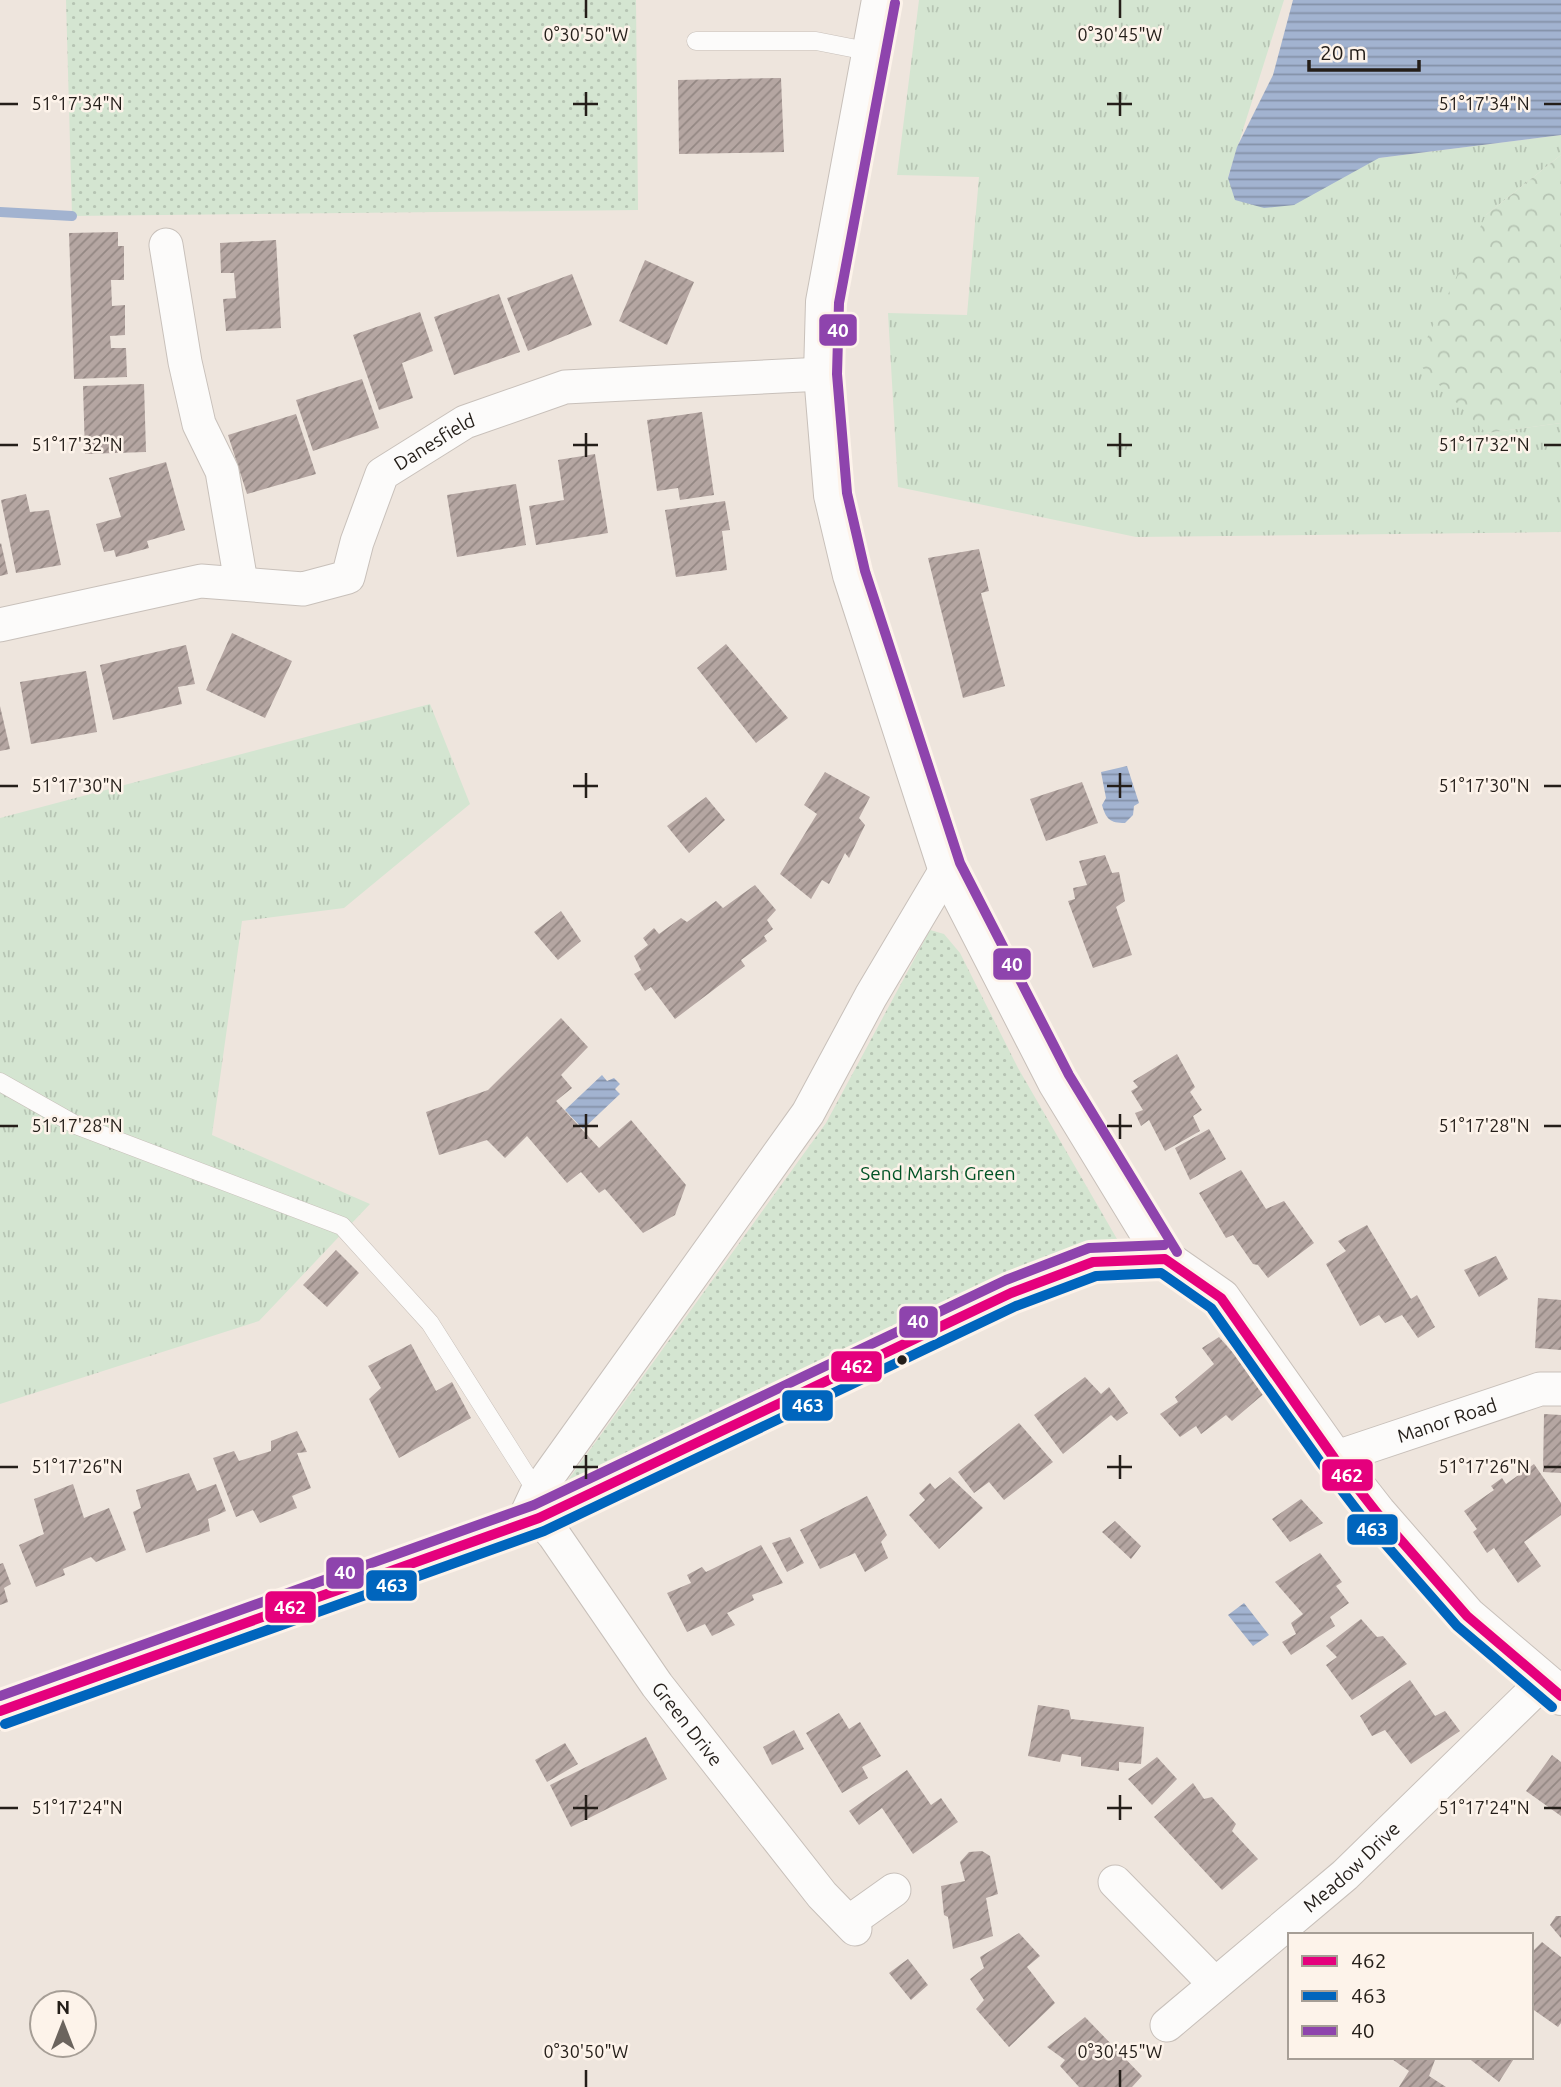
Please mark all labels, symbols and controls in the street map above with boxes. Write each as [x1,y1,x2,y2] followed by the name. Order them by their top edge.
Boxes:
[544,24,629,44] text: 0°30'50"W
[1078,24,1163,44] text: 0°30'45"W
[1309,28,1419,72] scale bar
[1320,40,1367,64] text: 20 m
[31,93,123,113] text: 51°17'34"N
[1438,93,1530,113] text: 51°17'34"N
[818,313,858,347] line badge: 40
[827,319,849,341] text: 40
[390,408,478,475] street label: Danesfield
[31,434,123,454] text: 51°17'32"N
[1438,434,1530,454] text: 51°17'32"N
[31,775,123,795] text: 51°17'30"N
[1438,775,1530,795] text: 51°17'30"N
[992,947,1032,981] line badge: 40
[1001,953,1023,975] text: 40
[31,1115,123,1135] text: 51°17'28"N
[1438,1115,1530,1135] text: 51°17'28"N
[860,1162,1016,1184] park label: Send Marsh Green
[898,1305,939,1339] line badge: 40
[907,1310,929,1332] text: 40
[830,1350,883,1383] line badge: 462
[895,1353,909,1367] unlabelled marker
[841,1355,873,1377] text: 462
[781,1389,834,1422] line badge: 463
[1394,1393,1499,1447] street label: Manor Road
[792,1394,824,1416] text: 463
[31,1456,123,1476] text: 51°17'26"N
[1438,1456,1530,1476] text: 51°17'26"N
[1321,1458,1374,1492] line badge: 462
[1331,1464,1363,1486] text: 462
[1346,1513,1399,1546] line badge: 463
[1356,1518,1388,1540] text: 463
[325,1556,365,1590] line badge: 40
[334,1561,356,1583] text: 40
[365,1569,418,1602] line badge: 463
[376,1574,408,1596] text: 463
[264,1590,317,1624] line badge: 462
[274,1596,306,1618] text: 462
[648,1677,727,1770] street label: Green Drive
[31,1797,123,1817] text: 51°17'24"N
[1438,1797,1530,1817] text: 51°17'24"N
[1299,1817,1404,1916] street label: Meadow Drive
[1288,1933,1533,2059] legend
[1351,1948,1387,1972] text: 462
[1351,1983,1387,2007] text: 463
[28,1989,98,2059] north arrow
[56,1996,70,2018] text: N
[1351,2018,1375,2042] text: 40
[544,2041,629,2061] text: 0°30'50"W
[1078,2041,1163,2061] text: 0°30'45"W

